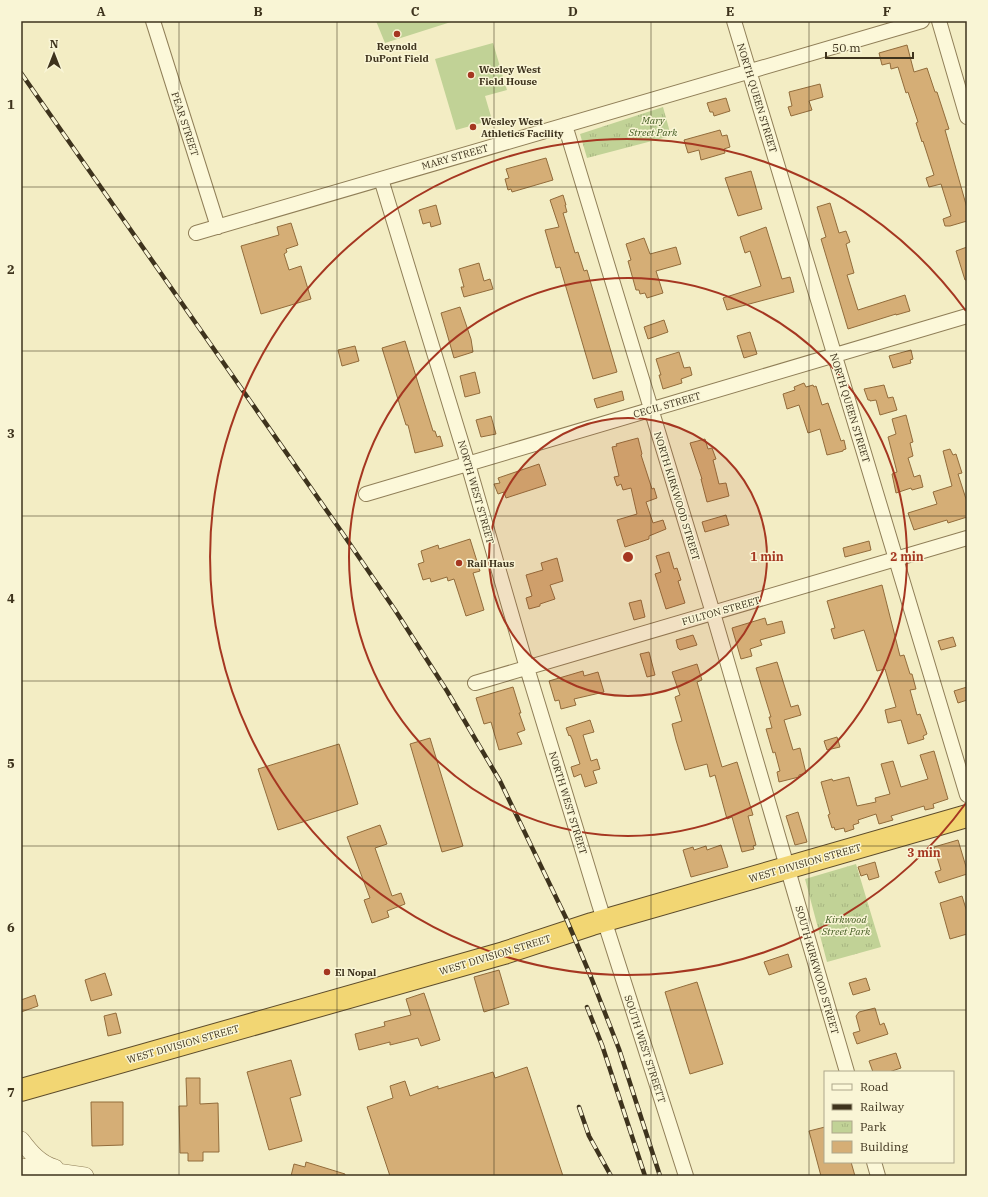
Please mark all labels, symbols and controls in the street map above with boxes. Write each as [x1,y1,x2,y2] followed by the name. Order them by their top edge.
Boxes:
[96,3,106,20] text: A
[253,3,263,20] text: B
[411,3,420,20] text: C
[568,3,578,20] text: D
[726,3,734,20] text: E
[883,3,891,20] text: F
[392,29,402,39] marker: Reynold DuPont Field
[34,34,74,74] north arrow
[826,34,913,60] scale bar
[50,37,59,51] text: N
[365,40,430,65] place label: Reynold DuPont Field
[832,40,861,55] text: 50 m
[734,42,780,155] street label: NORTH QUEEN STREET
[479,63,541,88] place label: Wesley West Field House
[466,70,476,80] marker: Wesley West Field House
[168,90,202,158] street label: PEAR STREET
[7,96,15,113] text: 1
[628,114,678,139] park label: Mary Street Park
[481,115,564,140] place label: Wesley West Athletics Facility
[468,122,478,132] marker: Wesley West Athletics Facility
[420,141,490,173] street label: MARY STREET
[7,261,15,278] text: 2
[827,352,873,465] street label: NORTH QUEEN STREET
[632,389,703,421] street label: CECIL STREET
[7,425,15,442] text: 3
[651,430,703,562] street label: NORTH KIRKWOOD STREET
[455,439,497,546] street label: NORTH WEST STREET
[750,549,784,564] text: 1 min
[890,549,924,564] text: 2 min
[621,550,635,564] centre of rings
[467,557,514,570] place label: Rail Haus
[454,558,464,568] marker: Rail Haus
[7,590,15,607] text: 4
[680,593,762,628] street label: FULTON STREET
[546,750,590,857] street label: NORTH WEST STREET
[7,755,15,772] text: 5
[747,841,863,885] street label: WEST DIVISION STREET
[907,845,941,860] text: 3 min
[792,904,842,1036] street label: SOUTH KIRKWOOD STREET
[821,913,871,938] park label: Kirkwood Street Park
[7,919,15,936] text: 6
[438,932,553,978] street label: WEST DIVISION STREET
[335,966,376,979] place label: El Nopal
[322,967,332,977] marker: El Nopal
[621,993,669,1105] street label: SOUTH WEST STREETT
[125,1022,241,1066] street label: WEST DIVISION STREET
[824,1071,954,1163] legend
[860,1079,889,1094] text: Road
[7,1084,15,1101] text: 7
[860,1099,905,1114] text: Railway
[860,1119,886,1134] text: Park
[860,1139,908,1154] text: Building

